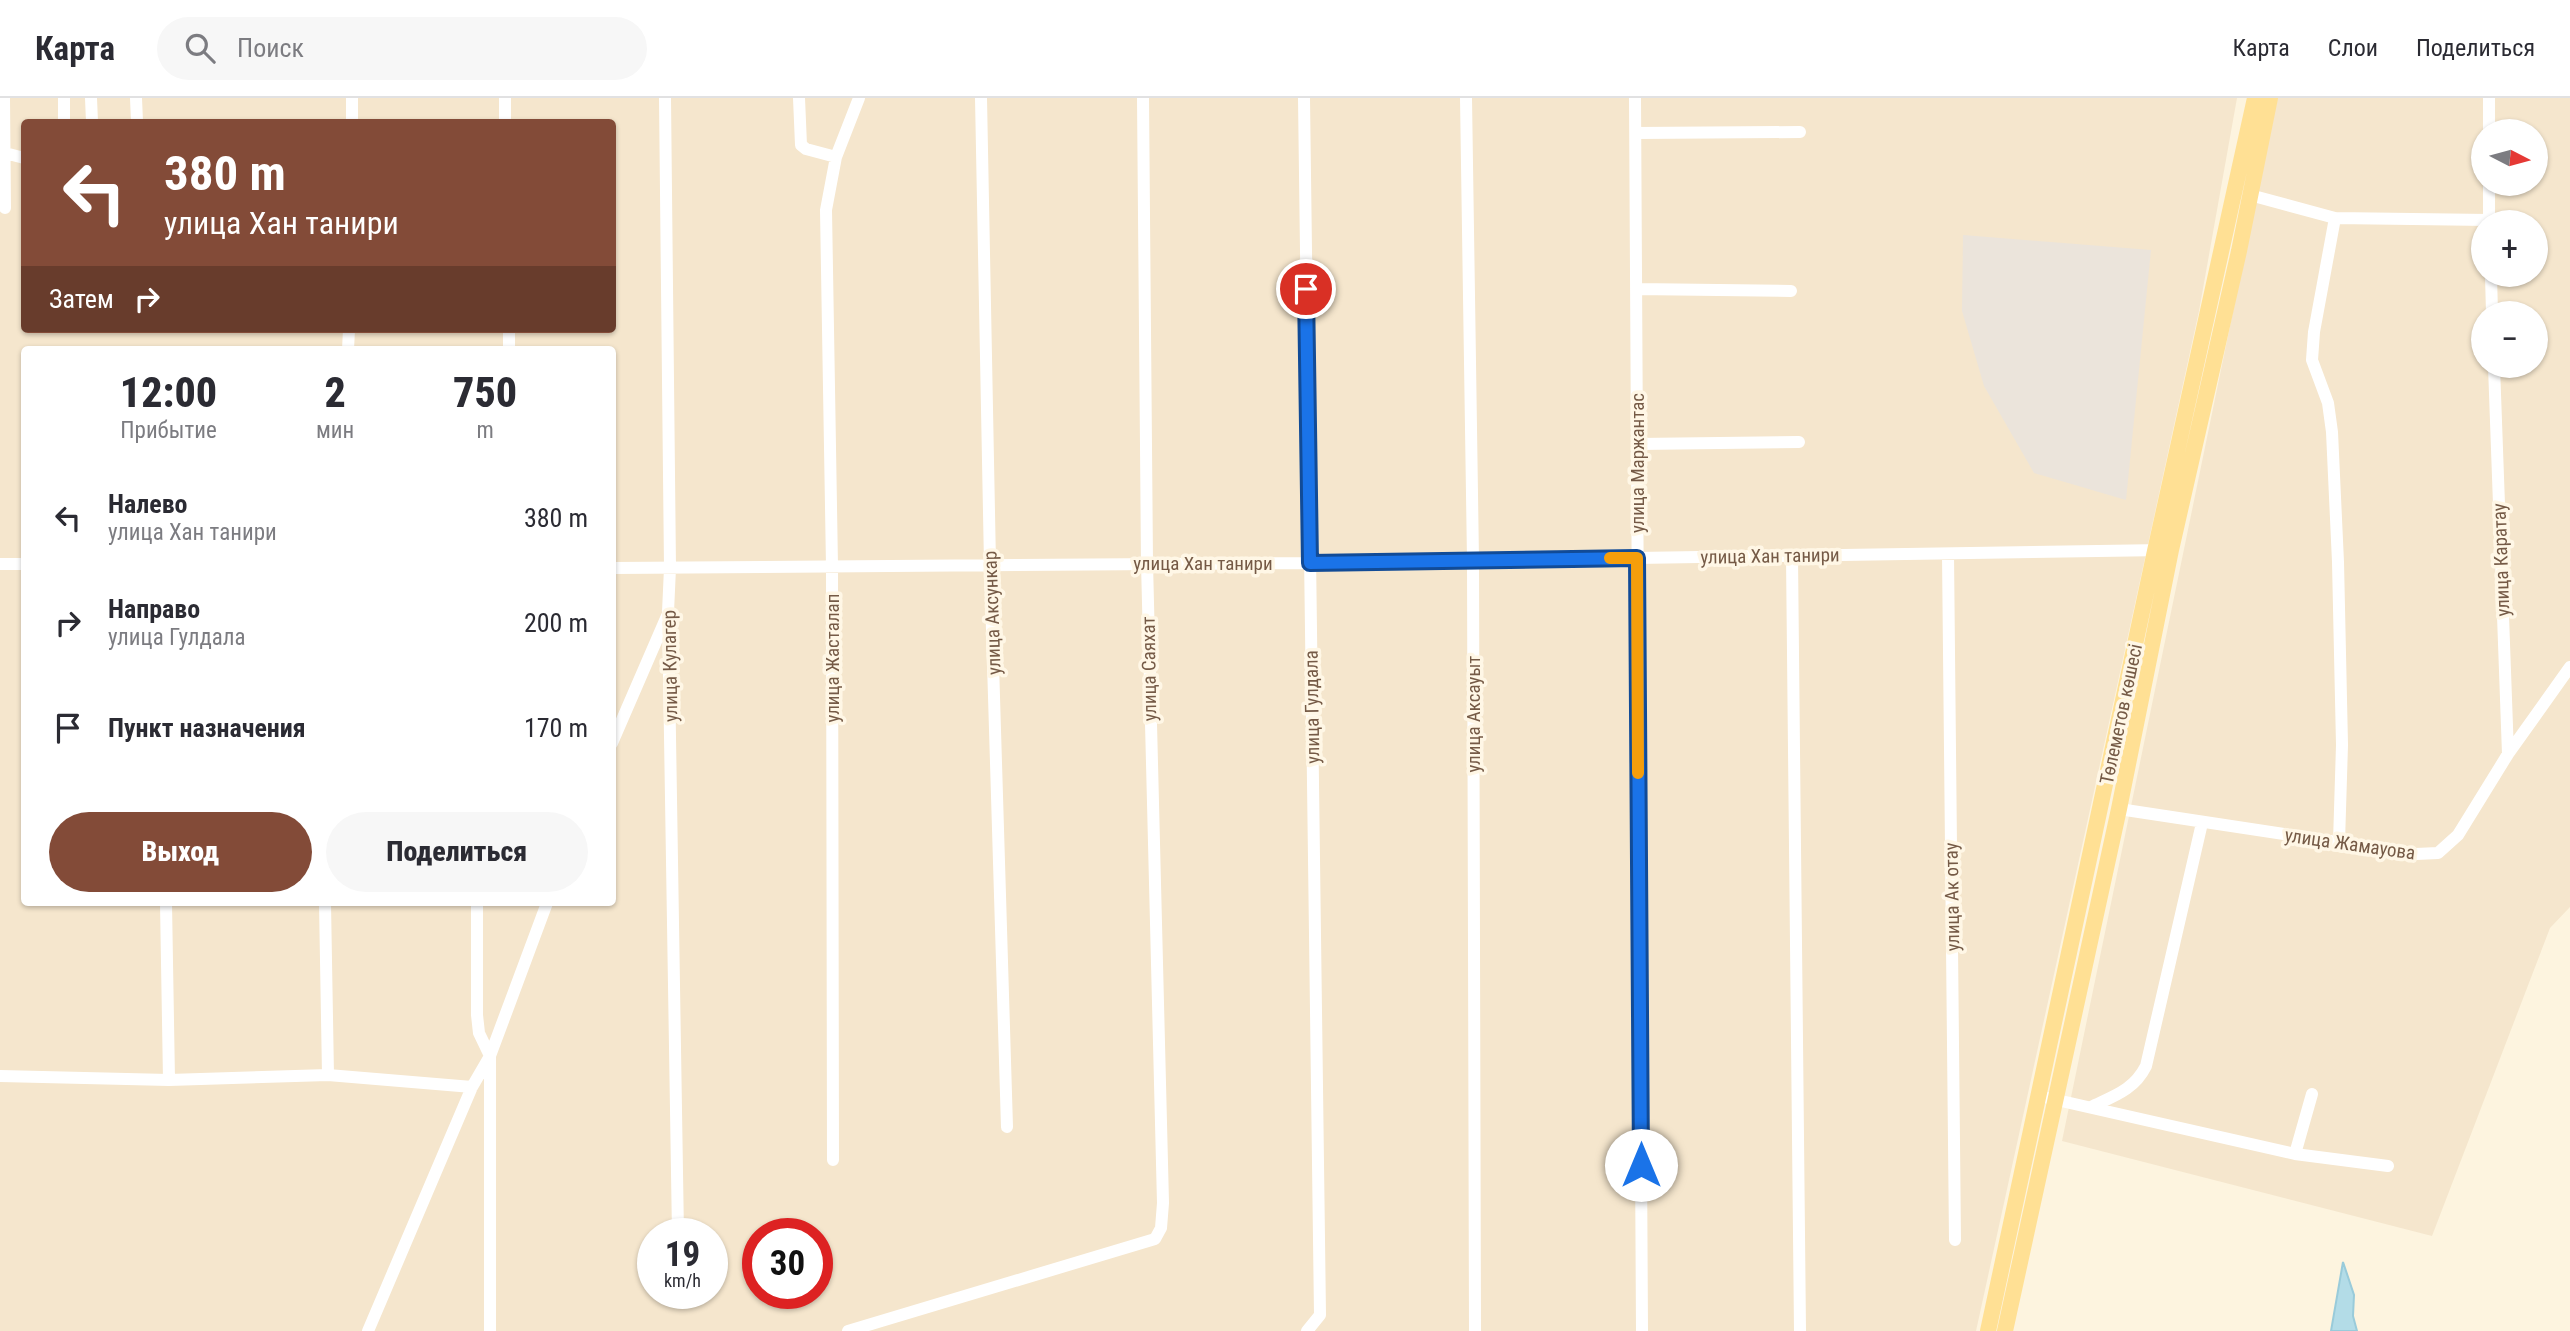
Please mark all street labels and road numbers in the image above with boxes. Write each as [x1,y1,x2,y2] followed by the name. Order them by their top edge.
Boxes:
[1626,393,1649,533] street label: улица Маржантас
[2488,503,2514,617] street label: улица Каратау
[1700,543,1840,569] street label: улица Хан танири
[978,551,1006,675] street label: улица Аксункар
[1133,552,1273,575] street label: улица Хан танири
[821,594,844,722] street label: улица Жасталап
[658,610,682,722] street label: улица Кулагер
[1137,616,1161,722] street label: улица Саяхат
[2095,642,2147,786] street label: Төлеметов көшесі
[1300,650,1324,764] street label: улица Гулдала
[1462,656,1485,772] street label: улица Аксауыт
[2283,823,2417,865] street label: улица Жамауова
[1940,842,1964,952] street label: улица Ак отау

